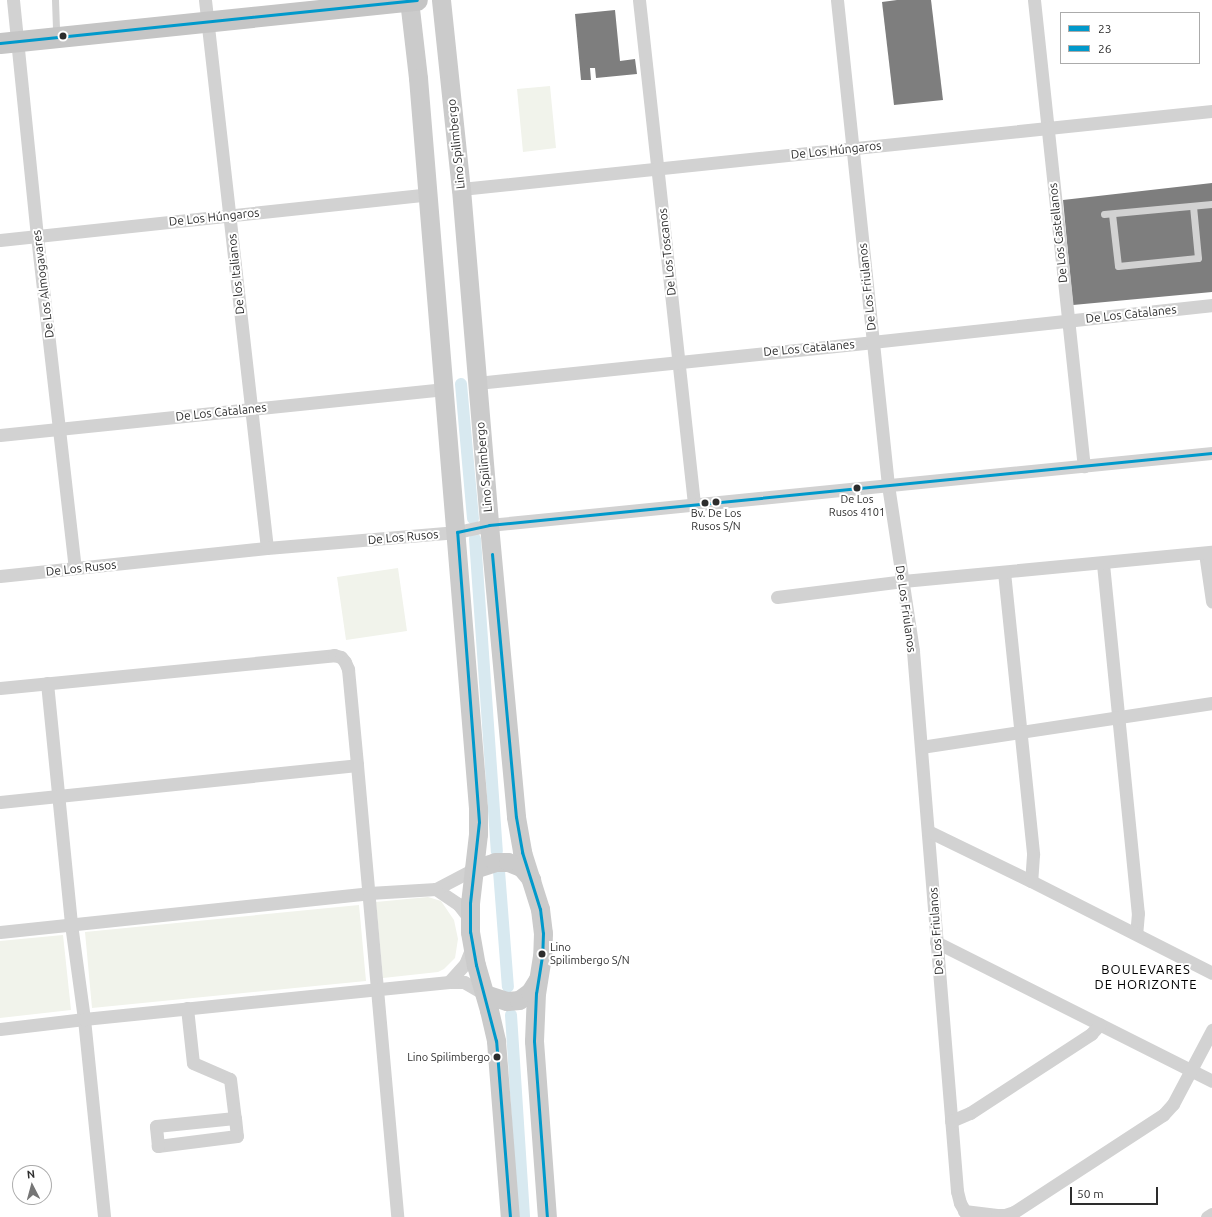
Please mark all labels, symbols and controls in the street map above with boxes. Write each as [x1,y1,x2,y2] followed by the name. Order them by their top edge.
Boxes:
[1060,12,1200,64] legend
[1098,22,1112,35] text: 23
[58,31,68,41] unlabelled marker
[1098,42,1112,55] text: 26
[444,98,468,190] street label: Lino Spilimbergo
[790,138,882,162] street label: De Los Húngaros
[1046,182,1070,284] street label: De Los Castellanos
[168,205,260,229] street label: De Los Húngaros
[655,207,679,297] street label: De Los Toscanos
[29,229,57,339] street label: De Los Almogavares
[225,233,247,315] street label: De los Italianos
[855,243,879,331] street label: De Los Friulanos
[1085,302,1177,326] street label: De Los Catalanes
[763,337,855,359] street label: De Los Catalanes
[175,400,267,424] street label: De Los Catalanes
[473,421,495,513] street label: Lino Spilimbergo
[852,483,862,493] marker: De Los Rusos 4101
[829,493,885,519] place label: De Los Rusos 4101
[711,497,721,507] marker: Bv. De Los Rusos S/N
[700,498,710,508] unlabelled marker
[691,507,741,533] place label: Bv. De Los Rusos S/N
[367,527,439,547] street label: De Los Rusos
[45,557,117,579] street label: De Los Rusos
[893,565,919,653] street label: De Los Friulanos
[926,887,946,975] street label: De Los Friulanos
[550,941,630,967] place label: Lino Spilimbergo S/N
[537,949,547,959] marker: Lino Spilimbergo S/N
[1094,962,1198,993] district label: BOULEVARES DE HORIZONTE
[407,1050,490,1064] place label: Lino Spilimbergo
[492,1052,502,1062] marker: Lino Spilimbergo
[12,1165,52,1205] north arrow
[26,1168,36,1180] text: N
[1072,1179,1160,1205] scale bar
[1077,1187,1104,1200] text: 50 m

